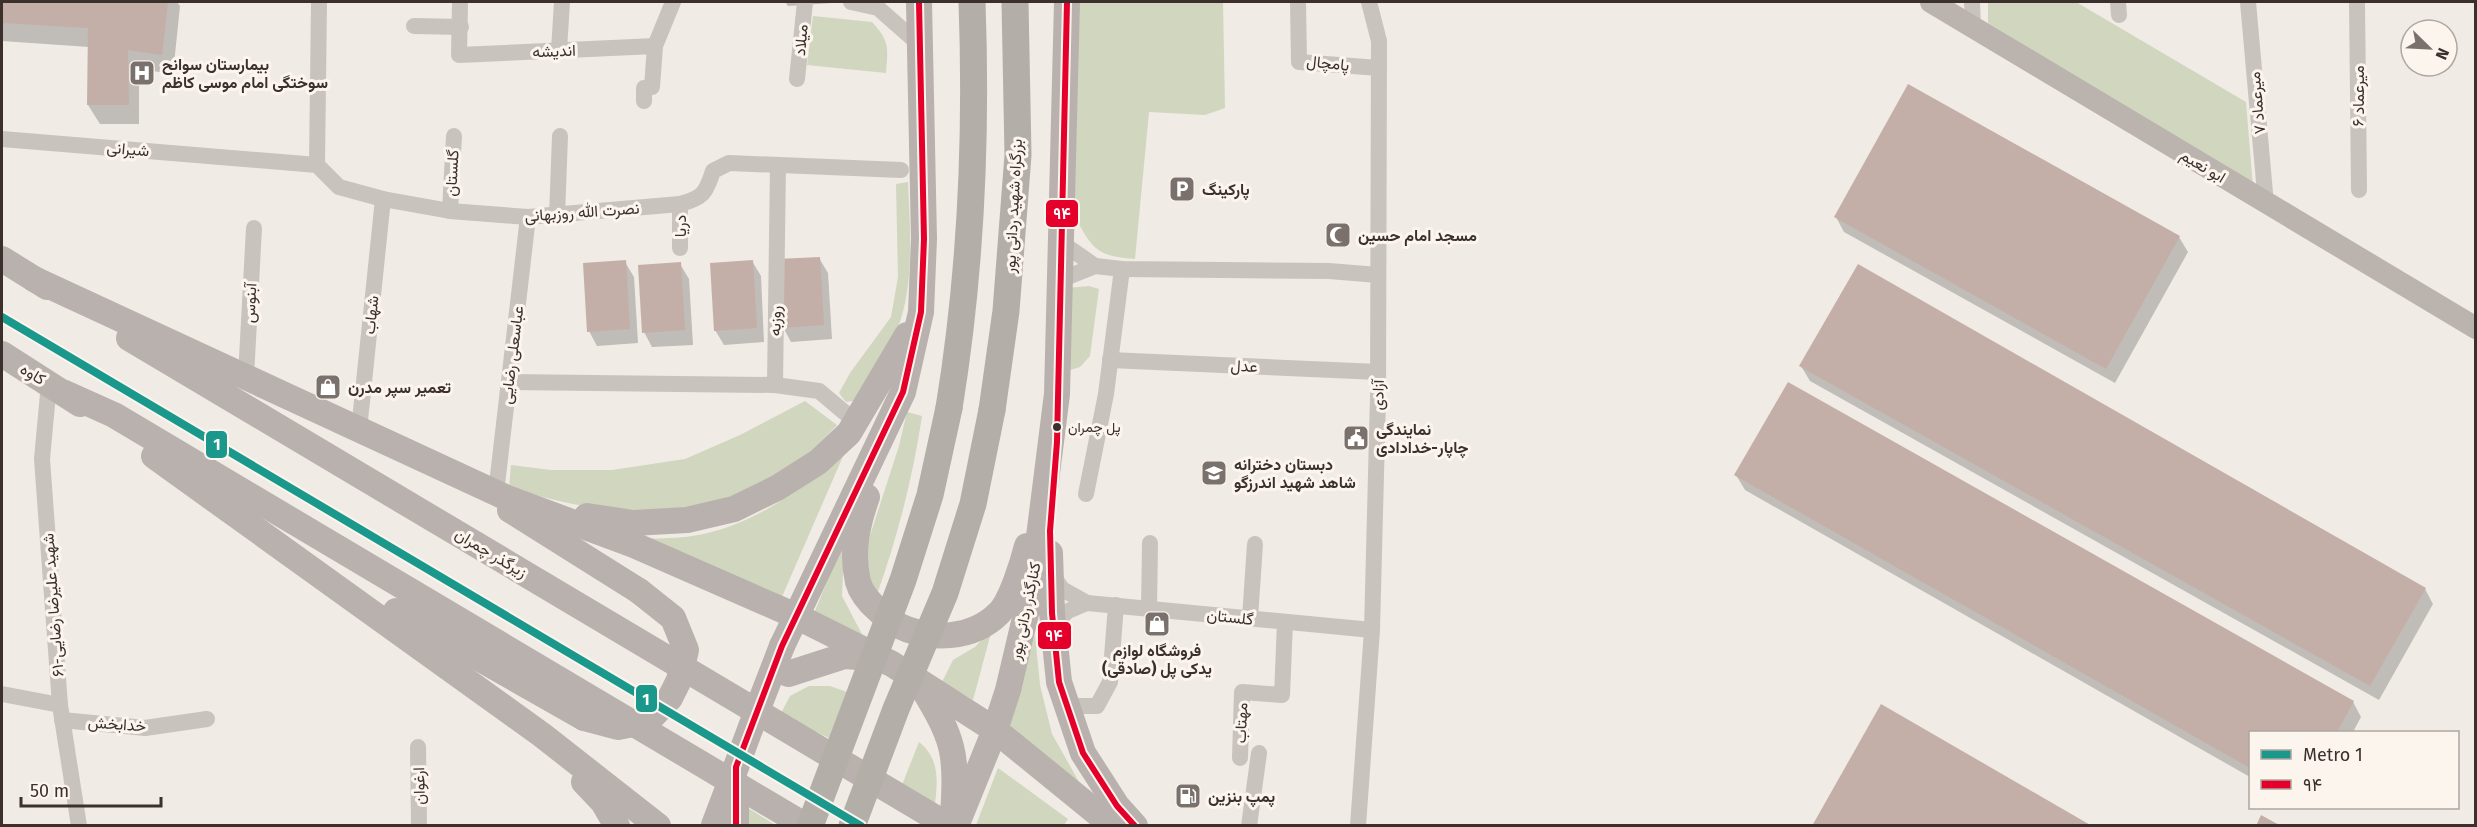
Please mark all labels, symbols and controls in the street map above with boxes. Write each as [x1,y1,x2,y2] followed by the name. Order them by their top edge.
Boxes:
[2399,18,2459,78] north arrow
[790,23,812,57] street label: میلاد
[532,41,576,61] street label: اندیشه
[2431,45,2453,63] text: N
[1305,51,1350,77] street label: پامچال
[162,55,328,93] place label: بیمارستان سوانح سوختگی امام موسی کاظم
[127,58,157,88] hospital icon: بیمارستان سوانح سوختگی امام موسی کاظم
[2349,65,2369,127] street label: میرعماد ۶
[2245,71,2270,135] street label: میرعماد ۷
[106,138,150,161] street label: شیرانی
[1000,138,1028,275] street label: بزرگراه شهید ردانی پور
[2176,145,2229,188] street label: ابو نعیم
[441,149,463,197] street label: گلستان
[1167,174,1197,204] parking icon: پارکینگ
[1202,180,1250,201] place label: پارکینگ
[524,199,640,226] street label: نصرت الله روزبهانی
[1045,199,1079,228] line badge: ۹۴
[1053,204,1071,223] text: ۹۴
[671,215,691,237] street label: دریا
[1323,220,1353,250] mosque icon: مسجد امام حسین
[1358,226,1477,246] place label: مسجد امام حسین
[239,281,262,323] street label: آبنوس
[360,295,383,335] street label: شهاب
[497,305,528,405] street label: عباسعلی رضایی
[765,306,786,336] street label: روزبه
[1230,356,1258,376] street label: عدل
[17,359,49,390] street label: کاوه
[313,372,343,402] shop icon: تعمیر سپر مدرن
[348,378,451,399] place label: تعمیر سپر مدرن
[1368,378,1389,411] street label: آزادی
[1068,419,1121,437] place label: پل چمران
[1376,420,1469,459] place label: نمایندگی چاپار-خدادادی
[1051,421,1063,433] marker: پل چمران
[1341,423,1371,453] public building icon: نمایندگی چاپار-خدادادی
[205,430,228,459] line badge: 1
[213,435,221,454] text: 1
[1234,455,1356,493] place label: دبستان دخترانه شاهد شهید اندرزگو
[1199,458,1229,488] school or university icon: دبستان دخترانه شاهد شهید اندرزگو
[451,524,530,584] street label: زیرگذر چمران
[39,533,68,677] street label: ۶۱-شهید علیرضا رضایی
[1005,560,1047,663] street label: کنارگذر ردانی پور
[1206,605,1254,629] street label: گلستان
[1142,609,1172,639] shop icon: فروشگاه لوازم یدکی پل (صادقی)
[1037,621,1072,650] line badge: ۹۴
[1045,626,1063,645] text: ۹۴
[1102,641,1212,680] place label: فروشگاه لوازم یدکی پل (صادقی)
[635,684,658,713] line badge: 1
[642,690,650,709] text: 1
[1231,702,1252,744] street label: مهتاب
[87,712,147,737] street label: خدابخش
[2249,731,2459,809] legend
[2303,744,2363,766] text: Metro 1
[409,767,430,805] street label: ارغوان
[21,770,160,808] scale bar
[2303,774,2322,796] text: ۹۴
[30,780,69,802] text: 50 m
[1173,781,1203,811] fuel station icon: پمپ بنزین
[1208,787,1275,808] place label: پمپ بنزین

